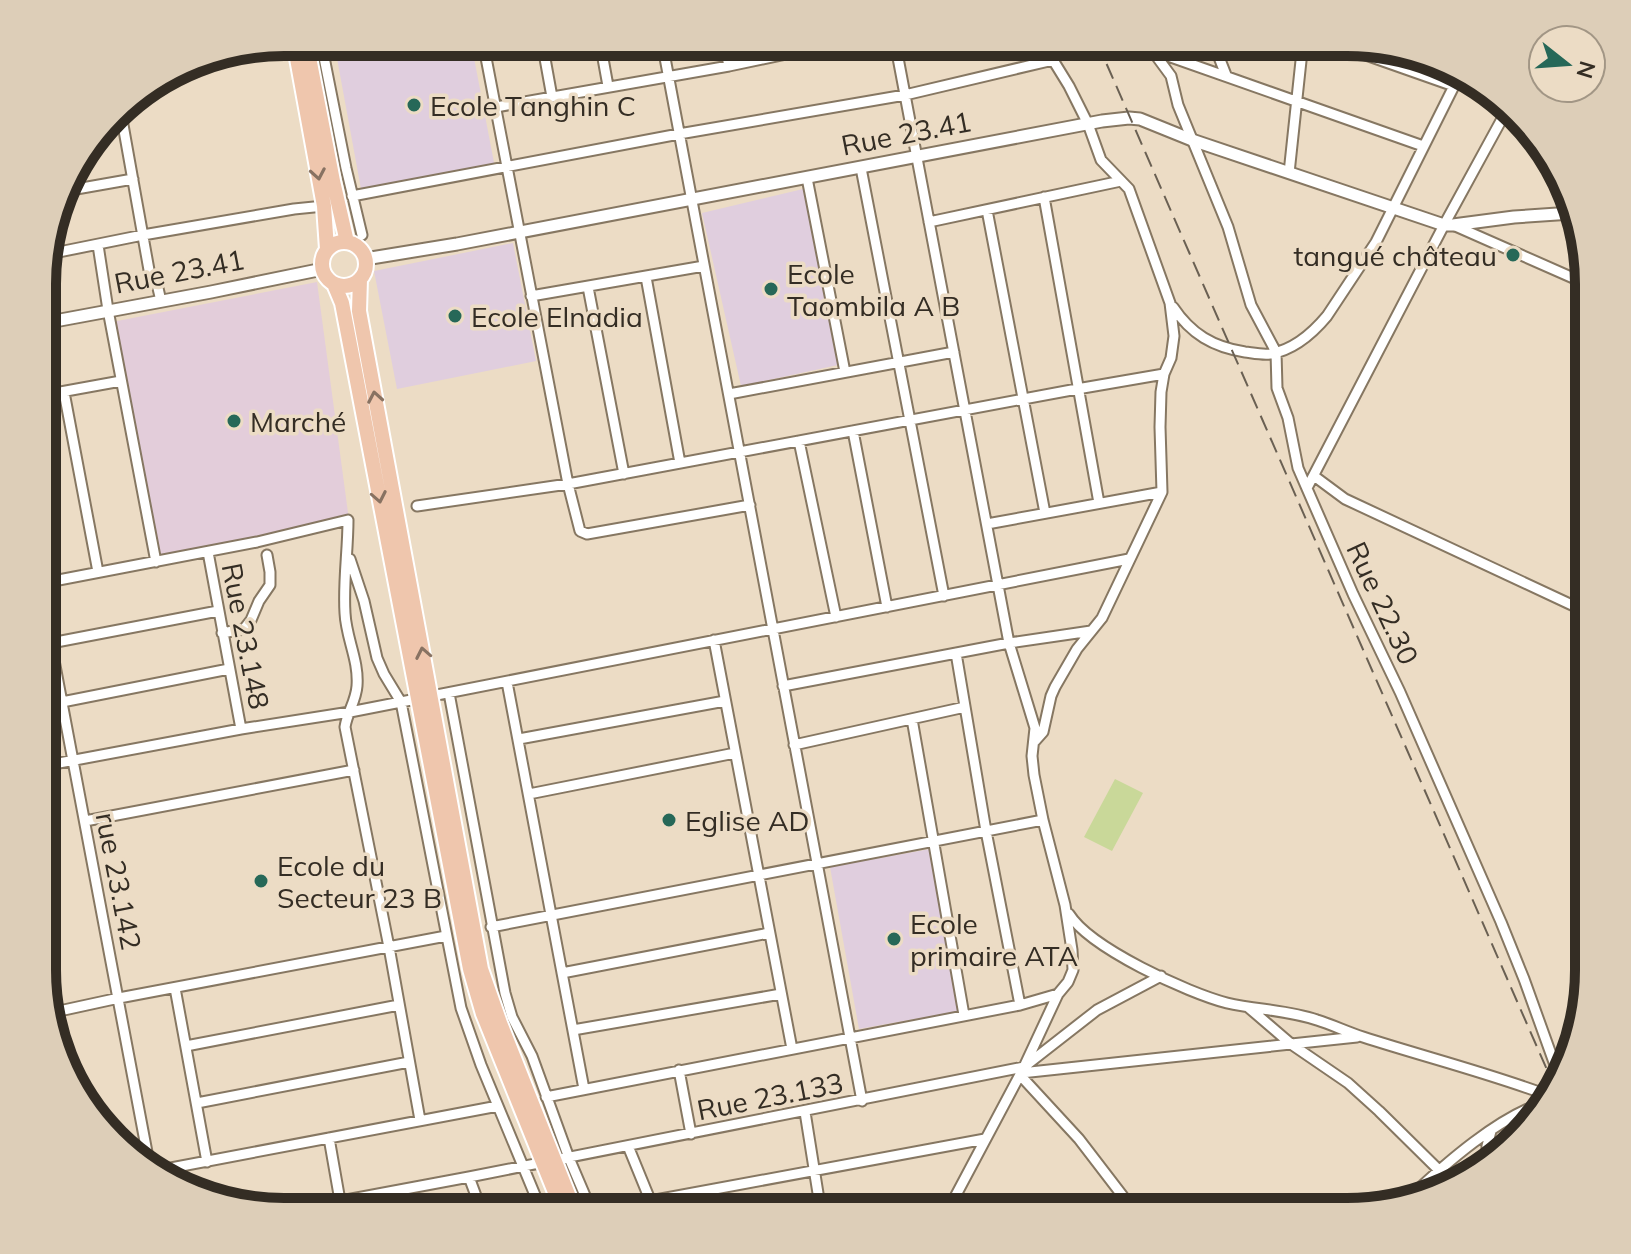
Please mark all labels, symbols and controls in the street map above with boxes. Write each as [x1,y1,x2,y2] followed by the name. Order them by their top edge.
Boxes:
[1527,24,1607,104] north arrow
[1570,58,1602,82] text: N
[430,88,636,123] place label: Ecole Tanghin C
[405,96,423,114] marker: Ecole Tanghin C
[838,103,974,163] street label: Rue 23.41
[309,167,326,181] one-way arrow
[1293,238,1497,273] place label: tangué château
[111,241,247,301] street label: Rue 23.41
[1504,246,1522,264] marker: tangué château
[787,256,960,323] place label: Ecole Taombila A B
[762,280,780,298] marker: Ecole Taombila A B
[471,299,643,334] place label: Ecole Elnadia
[446,307,464,325] marker: Ecole Elnadia
[368,390,385,404] one-way arrow
[250,404,346,439] place label: Marché
[225,412,243,430] marker: Marché
[369,490,386,504] one-way arrow
[1339,536,1427,670] street label: Rue 22.30
[215,560,277,712] street label: Rue 23.148
[415,646,432,659] one-way arrow
[685,803,810,838] place label: Eglise AD
[89,809,149,953] street label: rue 23.142
[660,811,678,829] marker: Eglise AD
[277,848,442,915] place label: Ecole du Secteur 23 B
[252,872,270,890] marker: Ecole du Secteur 23 B
[910,906,1078,973] place label: Ecole primaire ATA
[885,930,903,948] marker: Ecole primaire ATA
[694,1065,846,1127] street label: Rue 23.133

